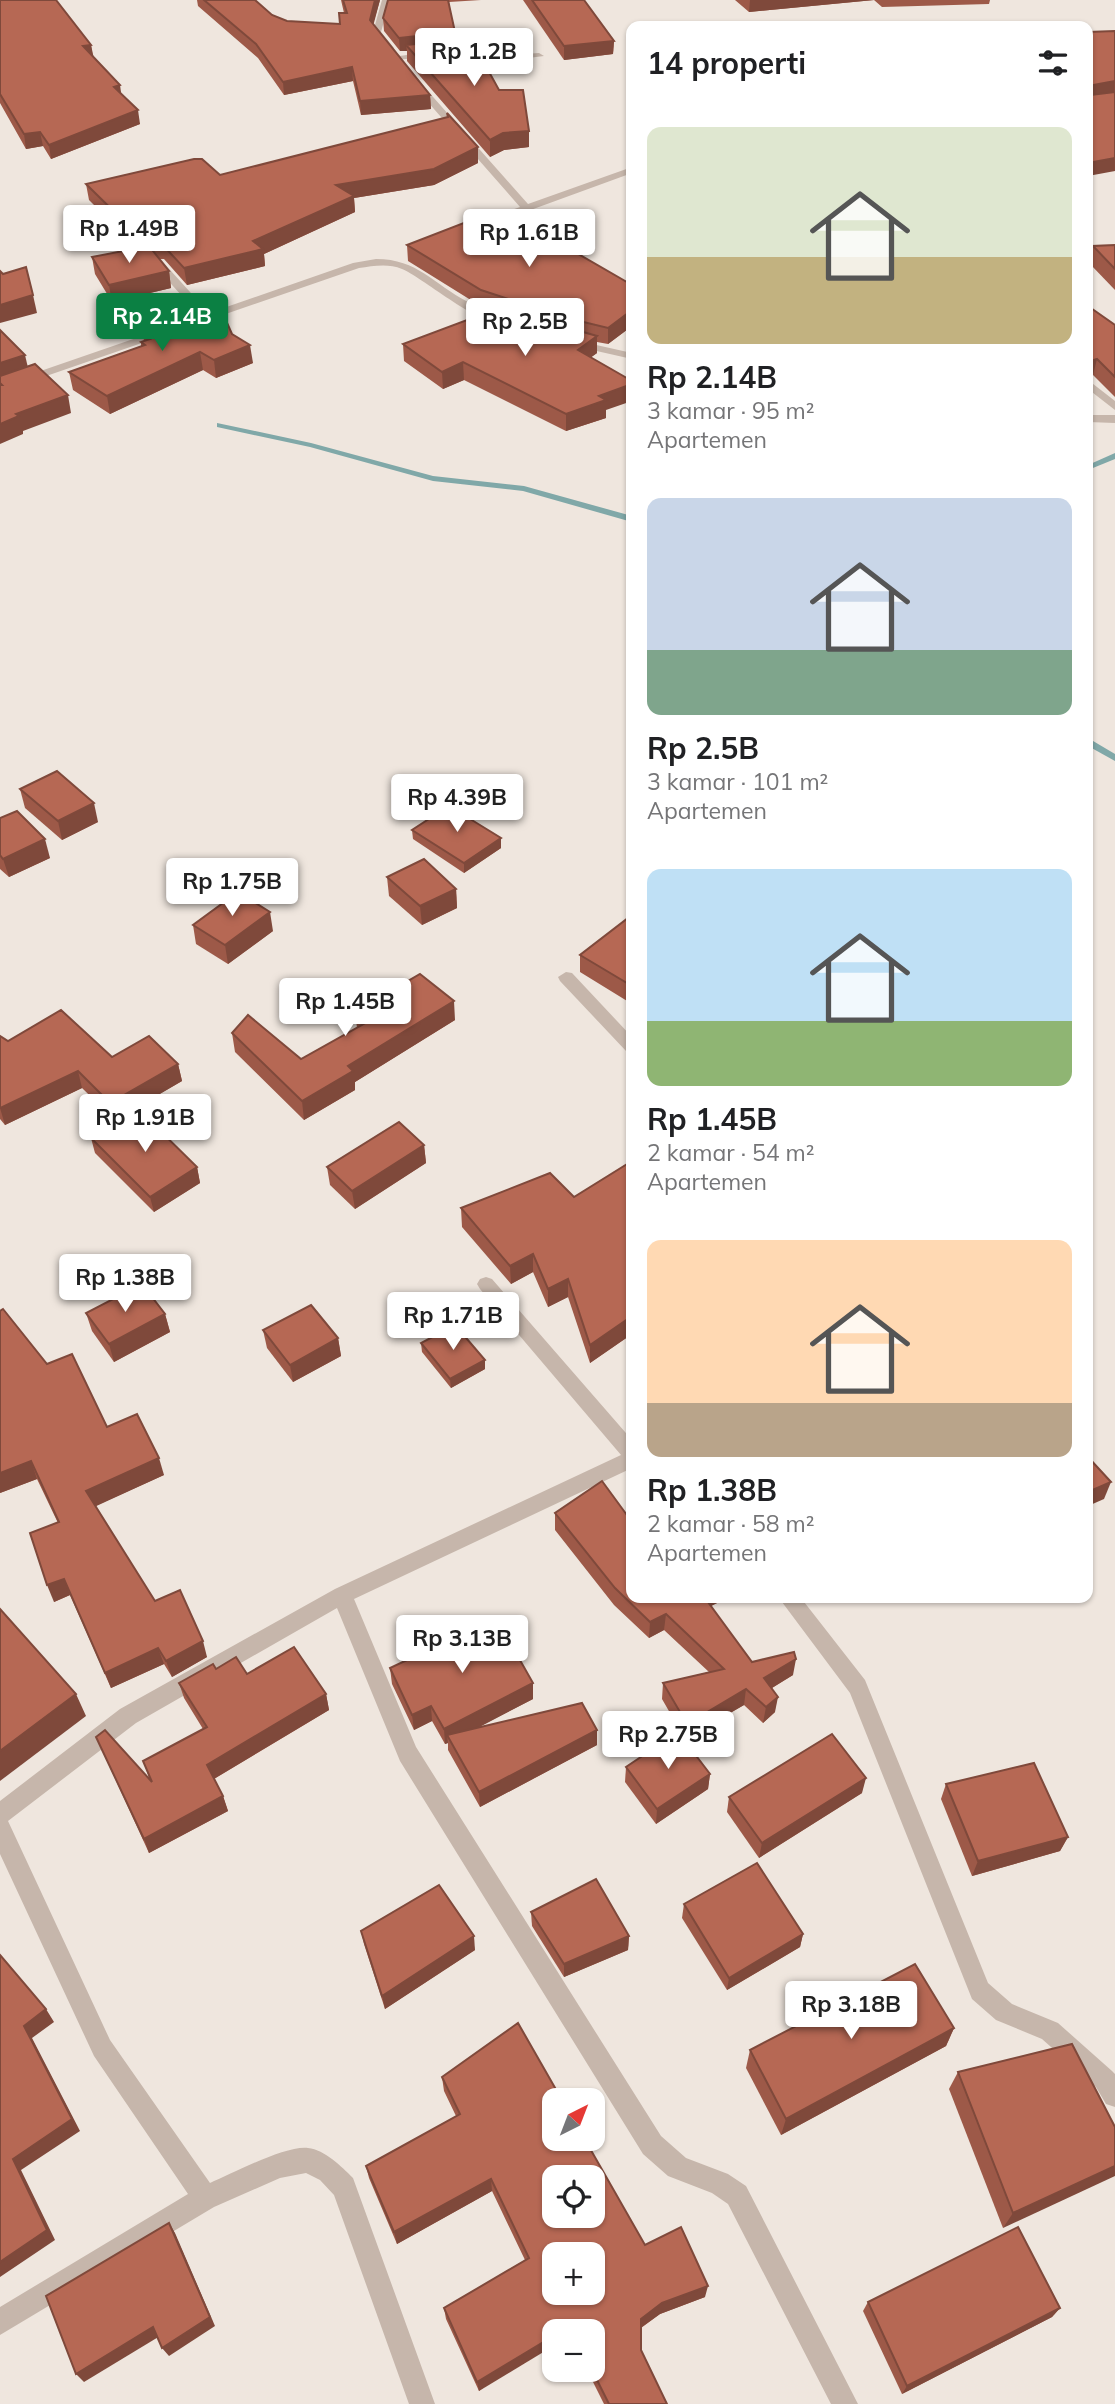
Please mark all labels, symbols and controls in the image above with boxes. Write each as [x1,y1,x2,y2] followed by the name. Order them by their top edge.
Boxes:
[409,28,539,88] pin: Rp 1.2B
[431,36,517,65] text: Rp 1.2B
[647,44,806,82] text: 14 properti
[1034,44,1072,82] icon: filters
[797,173,923,299] icon: home
[57,205,201,265] pin: Rp 1.49B
[457,210,601,269] pin: Rp 1.61B
[79,213,179,242] text: Rp 1.49B
[479,217,579,246] text: Rp 1.61B
[90,294,234,353] pin: Rp 2.14B
[460,298,590,358] pin: Rp 2.5B
[112,301,212,330] text: Rp 2.14B
[482,306,568,335] text: Rp 2.5B
[647,358,777,396] text: Rp 2.14B
[647,396,815,425] text: 3 kamar · 95 m²
[647,425,767,454] text: Apartemen
[797,544,923,670] icon: home
[647,729,759,767] text: Rp 2.5B
[647,767,828,796] text: 3 kamar · 101 m²
[385,774,529,834] pin: Rp 4.39B
[407,782,507,811] text: Rp 4.39B
[647,796,767,825] text: Apartemen
[160,858,304,918] pin: Rp 1.75B
[182,866,282,895] text: Rp 1.75B
[797,915,923,1041] icon: home
[273,978,417,1038] pin: Rp 1.45B
[295,986,395,1015] text: Rp 1.45B
[73,1094,217,1154] pin: Rp 1.91B
[647,1100,777,1138] text: Rp 1.45B
[95,1102,195,1131] text: Rp 1.91B
[647,1138,815,1167] text: 2 kamar · 54 m²
[647,1167,767,1196] text: Apartemen
[53,1254,197,1314] pin: Rp 1.38B
[75,1262,175,1291] text: Rp 1.38B
[797,1286,923,1412] icon: home
[381,1292,525,1352] pin: Rp 1.71B
[403,1300,503,1329] text: Rp 1.71B
[647,1471,777,1509] text: Rp 1.38B
[647,1509,815,1538] text: 2 kamar · 58 m²
[647,1538,767,1567] text: Apartemen
[390,1616,534,1675] pin: Rp 3.13B
[412,1623,512,1652] text: Rp 3.13B
[596,1712,740,1771] pin: Rp 2.75B
[618,1719,718,1748] text: Rp 2.75B
[779,1982,923,2041] pin: Rp 3.18B
[801,1989,901,2018] text: Rp 3.18B
[542,2088,606,2151] north arrow
[542,2088,605,2382] map controls
[542,2165,605,2228] button: locate
[542,2242,605,2305] button: +
[542,2319,605,2382] button: −

